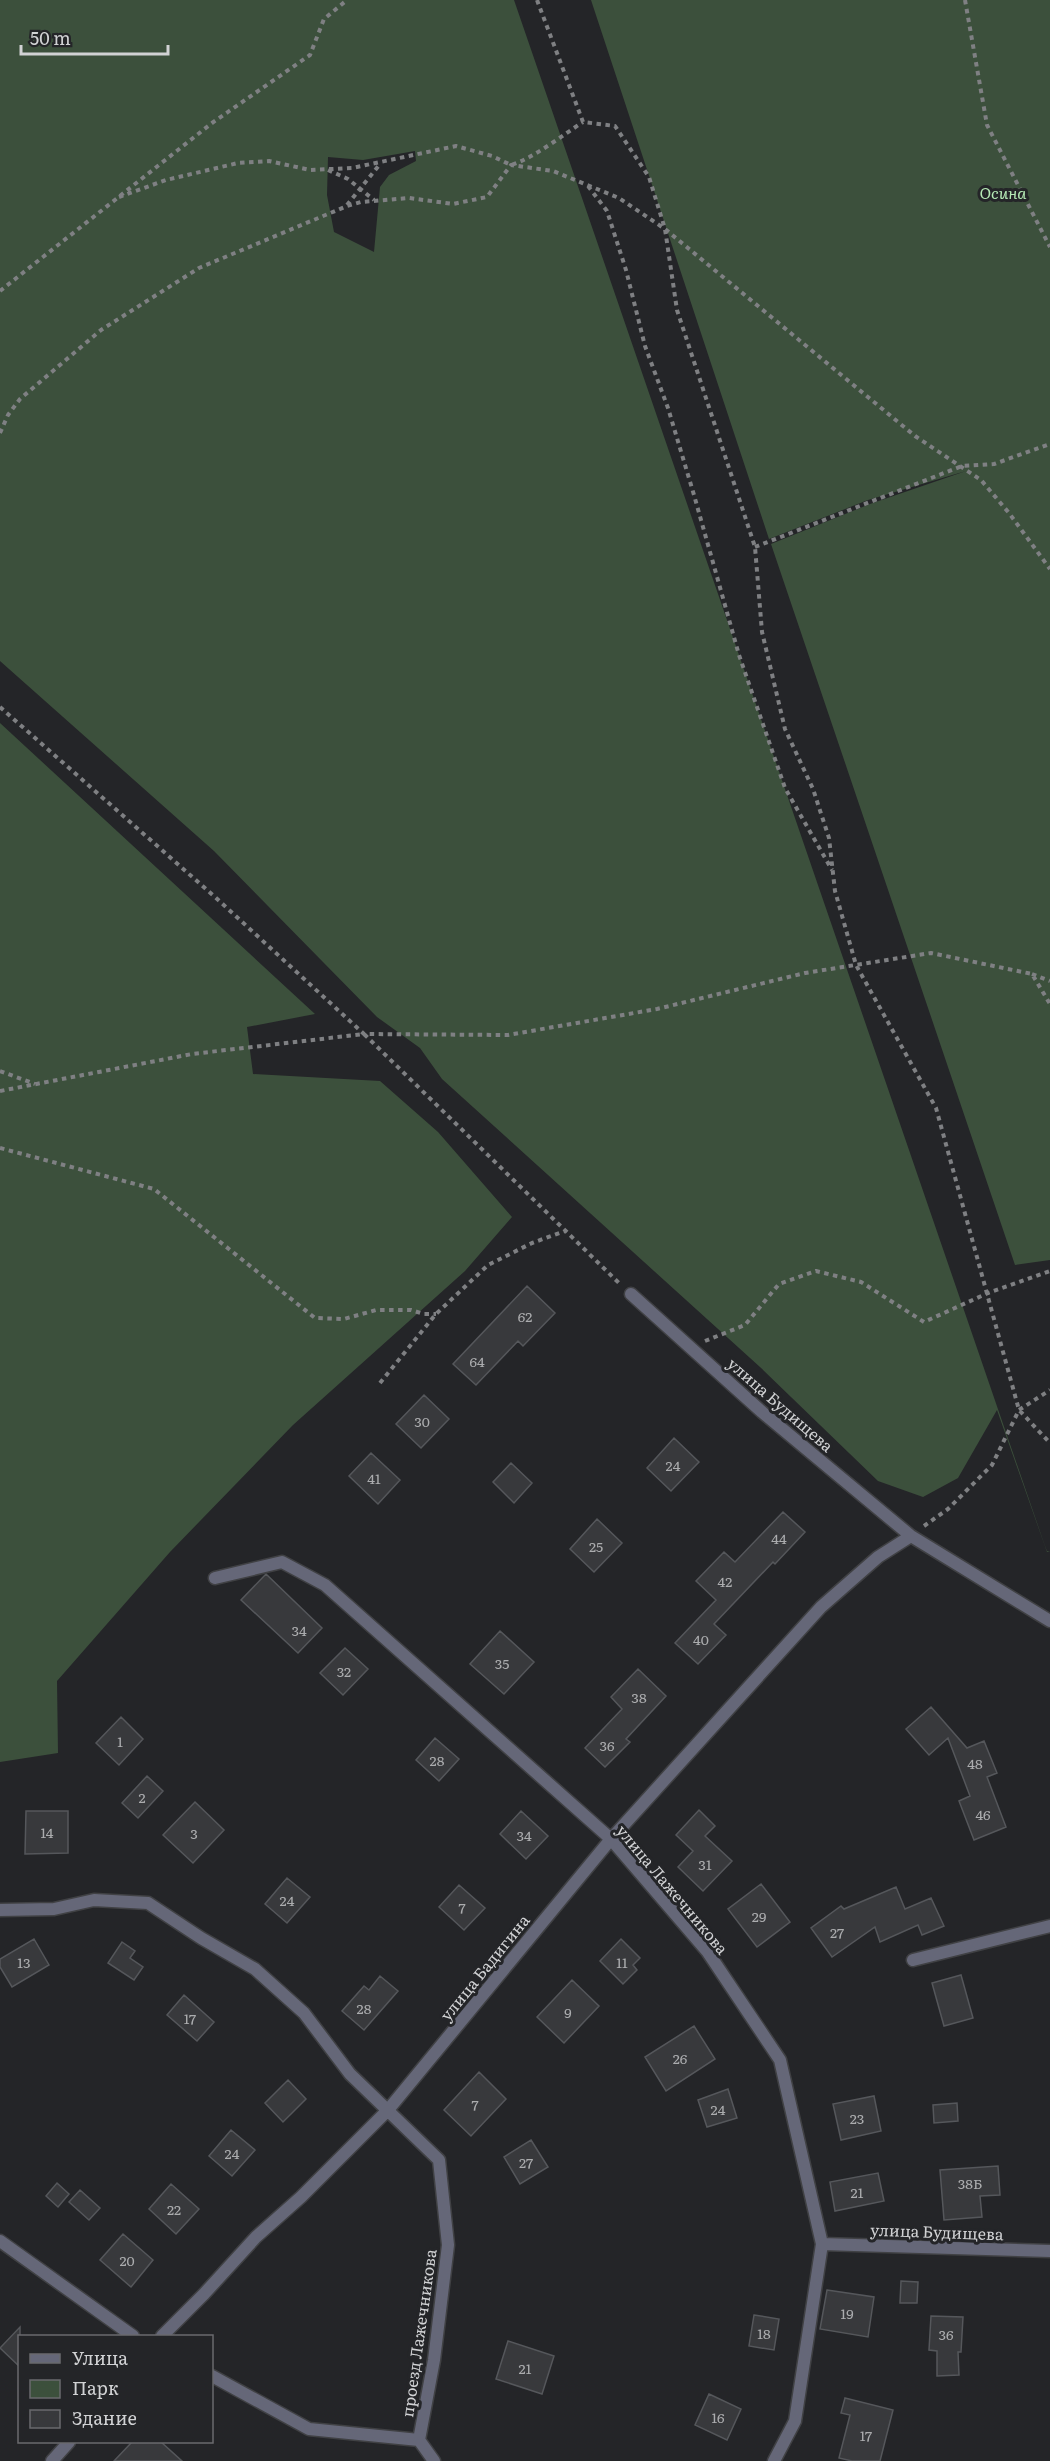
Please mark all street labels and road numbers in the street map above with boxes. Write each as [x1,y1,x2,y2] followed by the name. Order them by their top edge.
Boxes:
[723,1351,840,1457] street label: улица Будищева
[611,1819,735,1959] street label: улица Лажечникова
[434,1908,535,2025] street label: улица Бадигина
[870,2217,1004,2245] street label: улица Будищева
[394,2247,442,2419] street label: проезд Лажечникова

